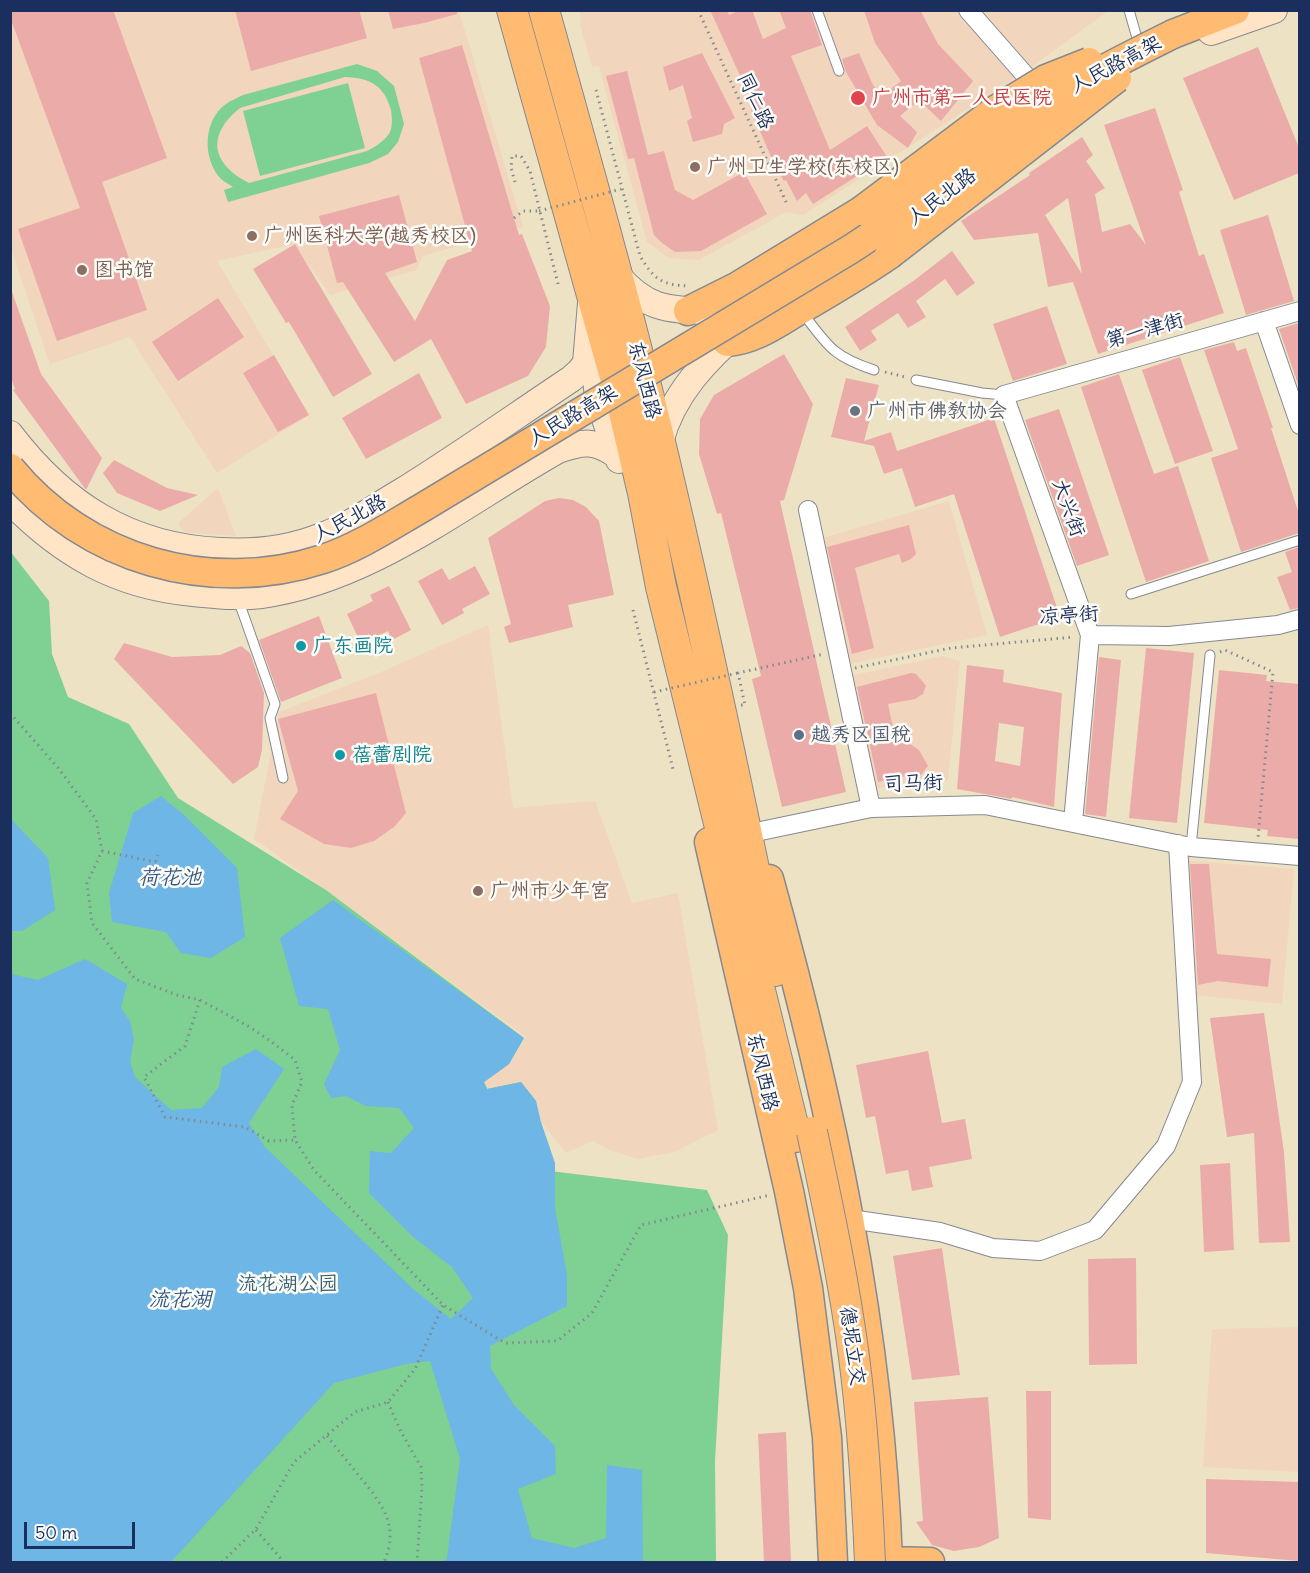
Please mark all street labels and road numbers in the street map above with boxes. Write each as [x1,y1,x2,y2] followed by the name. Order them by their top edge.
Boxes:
[1066,31,1166,99] street label: 人民路高架
[731,69,779,133] street label: 同仁路
[903,163,981,231] street label: 人民北路
[1103,308,1187,354] street label: 第一津街
[623,338,665,422] street label: 东风西路
[524,380,622,452] street label: 人民路高架
[1046,476,1090,540] street label: 大兴街
[309,490,391,548] street label: 人民北路
[1038,602,1100,630] street label: 凉亭街
[883,771,943,797] street label: 司马街
[741,1030,783,1114] street label: 东风西路
[835,1305,869,1387] street label: 德坭立交

